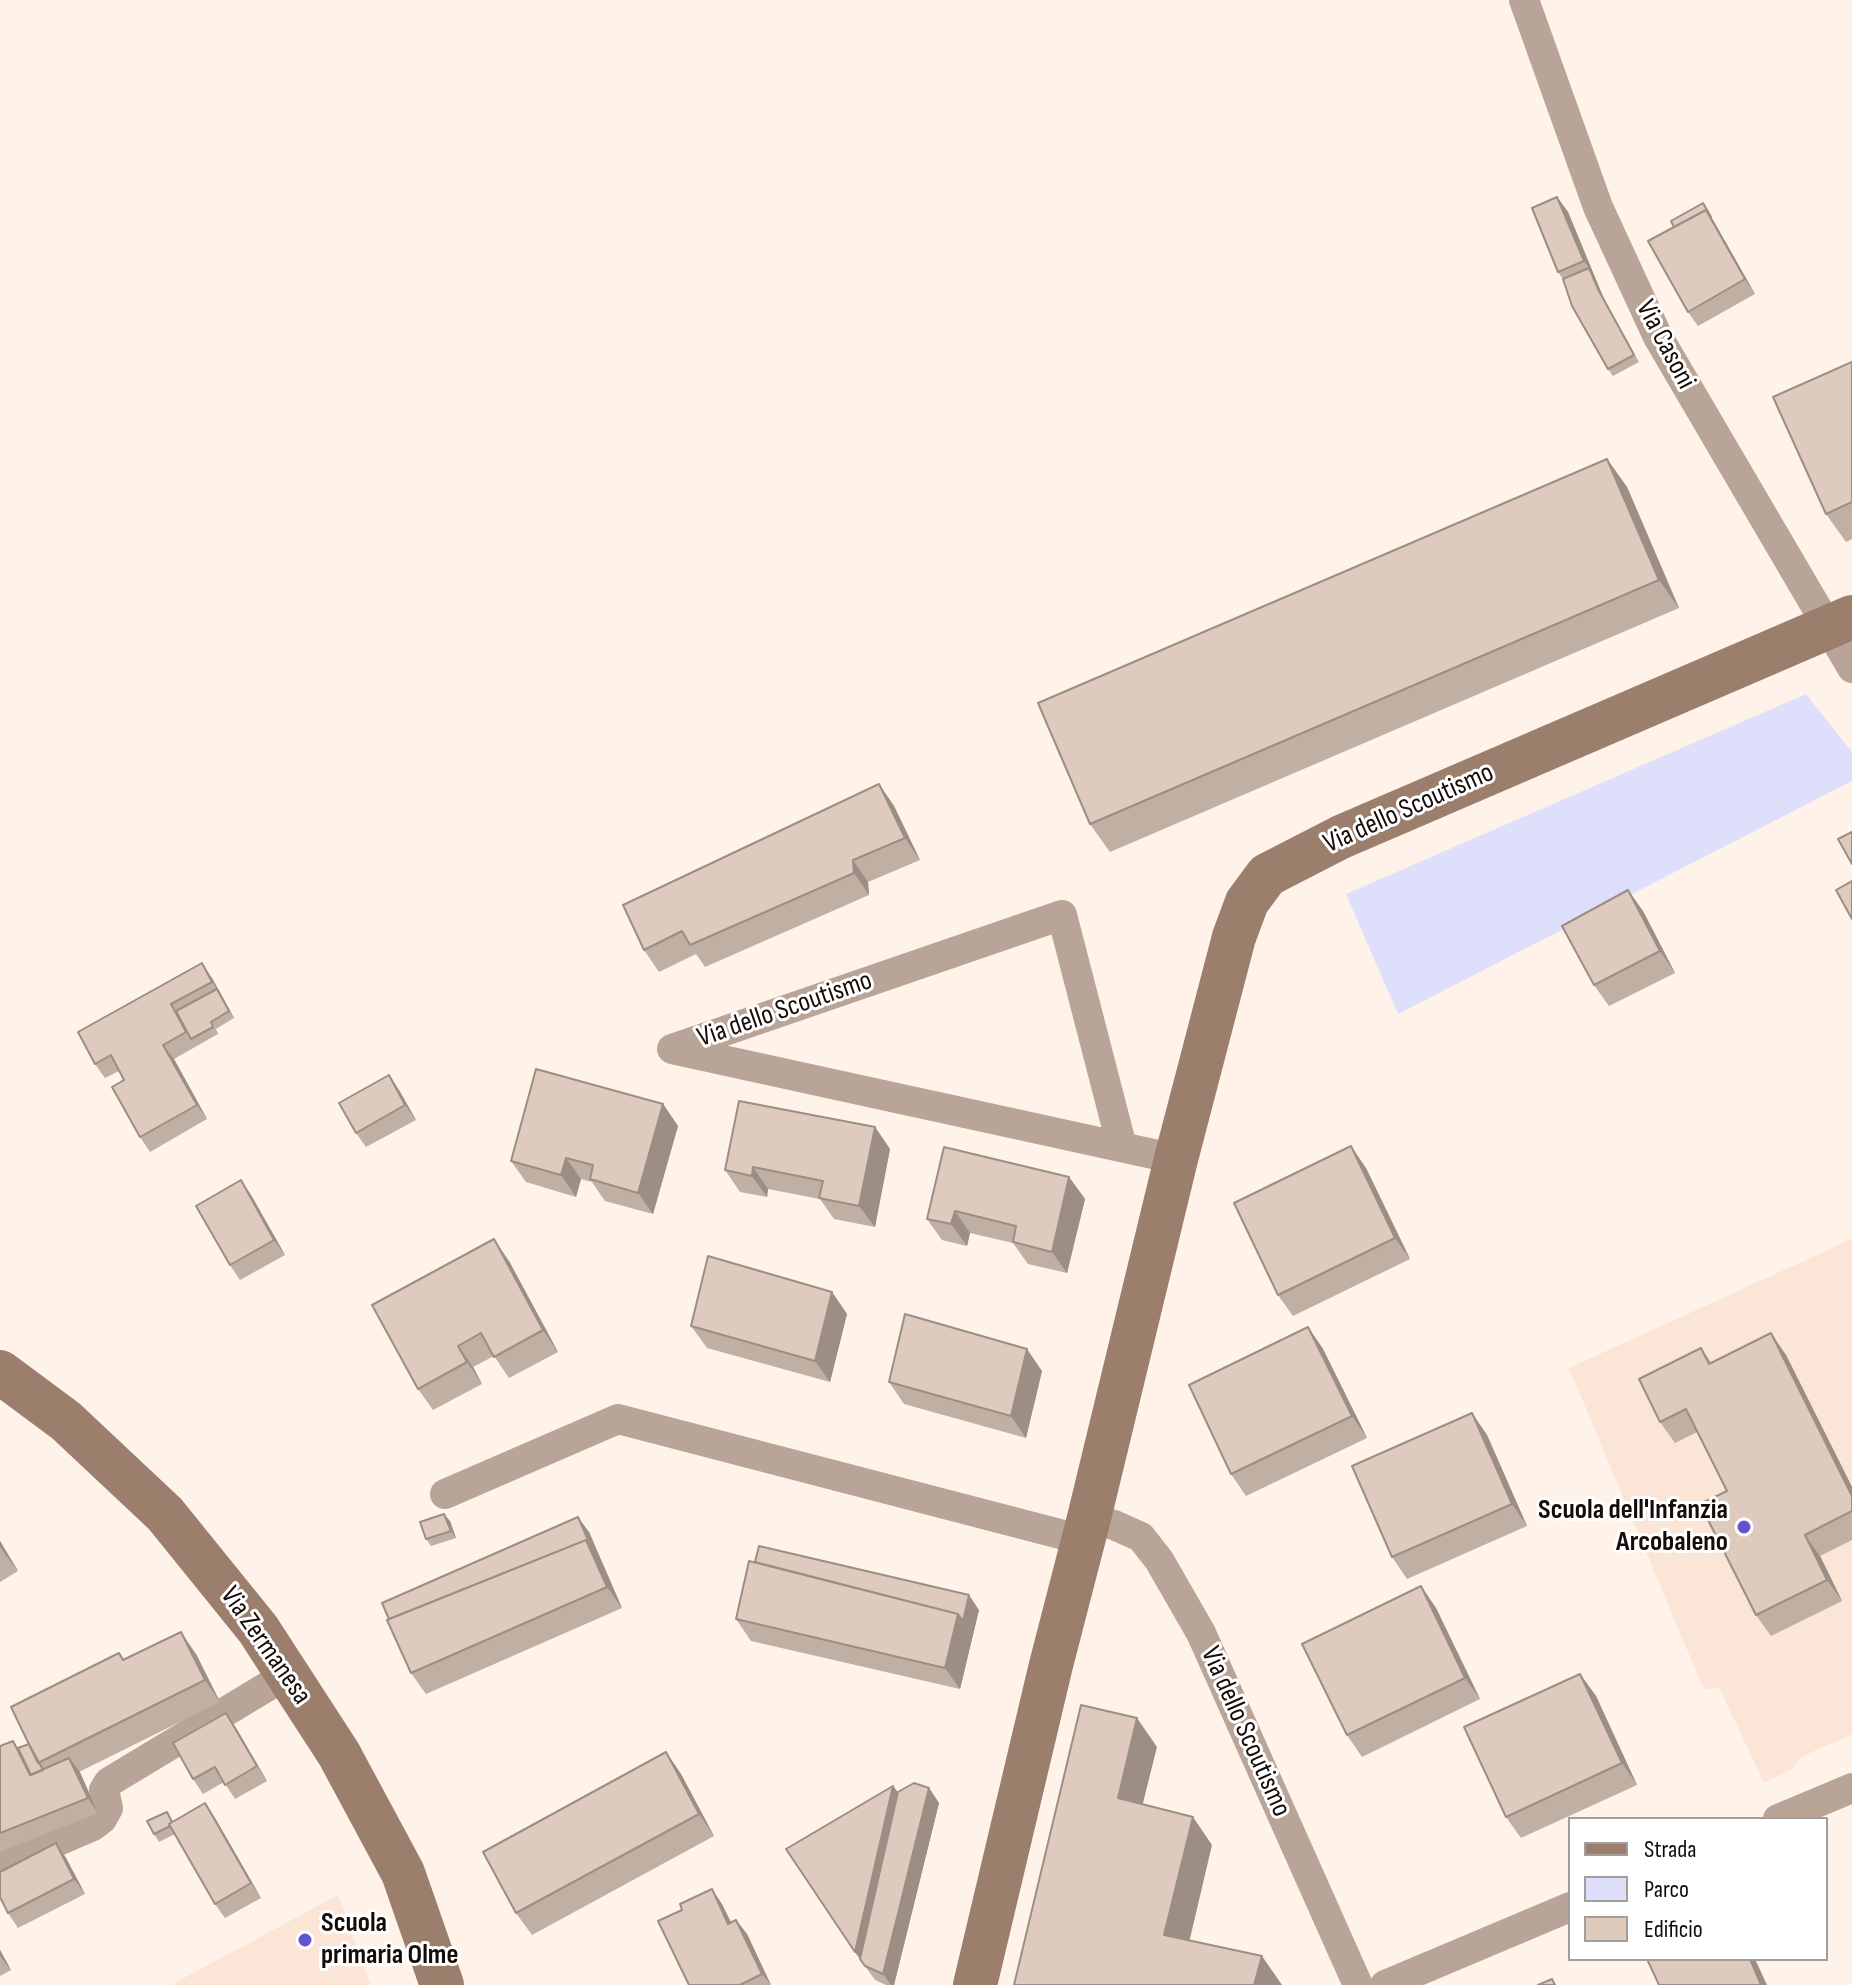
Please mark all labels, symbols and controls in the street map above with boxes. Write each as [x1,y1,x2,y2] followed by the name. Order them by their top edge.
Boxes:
[1628,295,1702,395] street label: Via Casoni
[1319,757,1499,861] street label: Via dello Scoutismo
[693,964,877,1056] street label: Via dello Scoutismo
[1538,1494,1728,1560] place label: Scuola dell'Infanzia Arcobaleno
[1735,1518,1753,1536] marker: Scuola dell'Infanzia Arcobaleno
[212,1581,318,1711] street label: Via Zermanesa
[1193,1642,1297,1822] street label: Via dello Scoutismo
[1568,1817,1828,1961] legend
[1644,1835,1697,1864] text: Strada
[1644,1875,1689,1904] text: Parco
[321,1907,458,1973] place label: Scuola primaria Olme
[1644,1915,1703,1944] text: Edificio
[296,1931,314,1949] marker: Scuola primaria Olme

